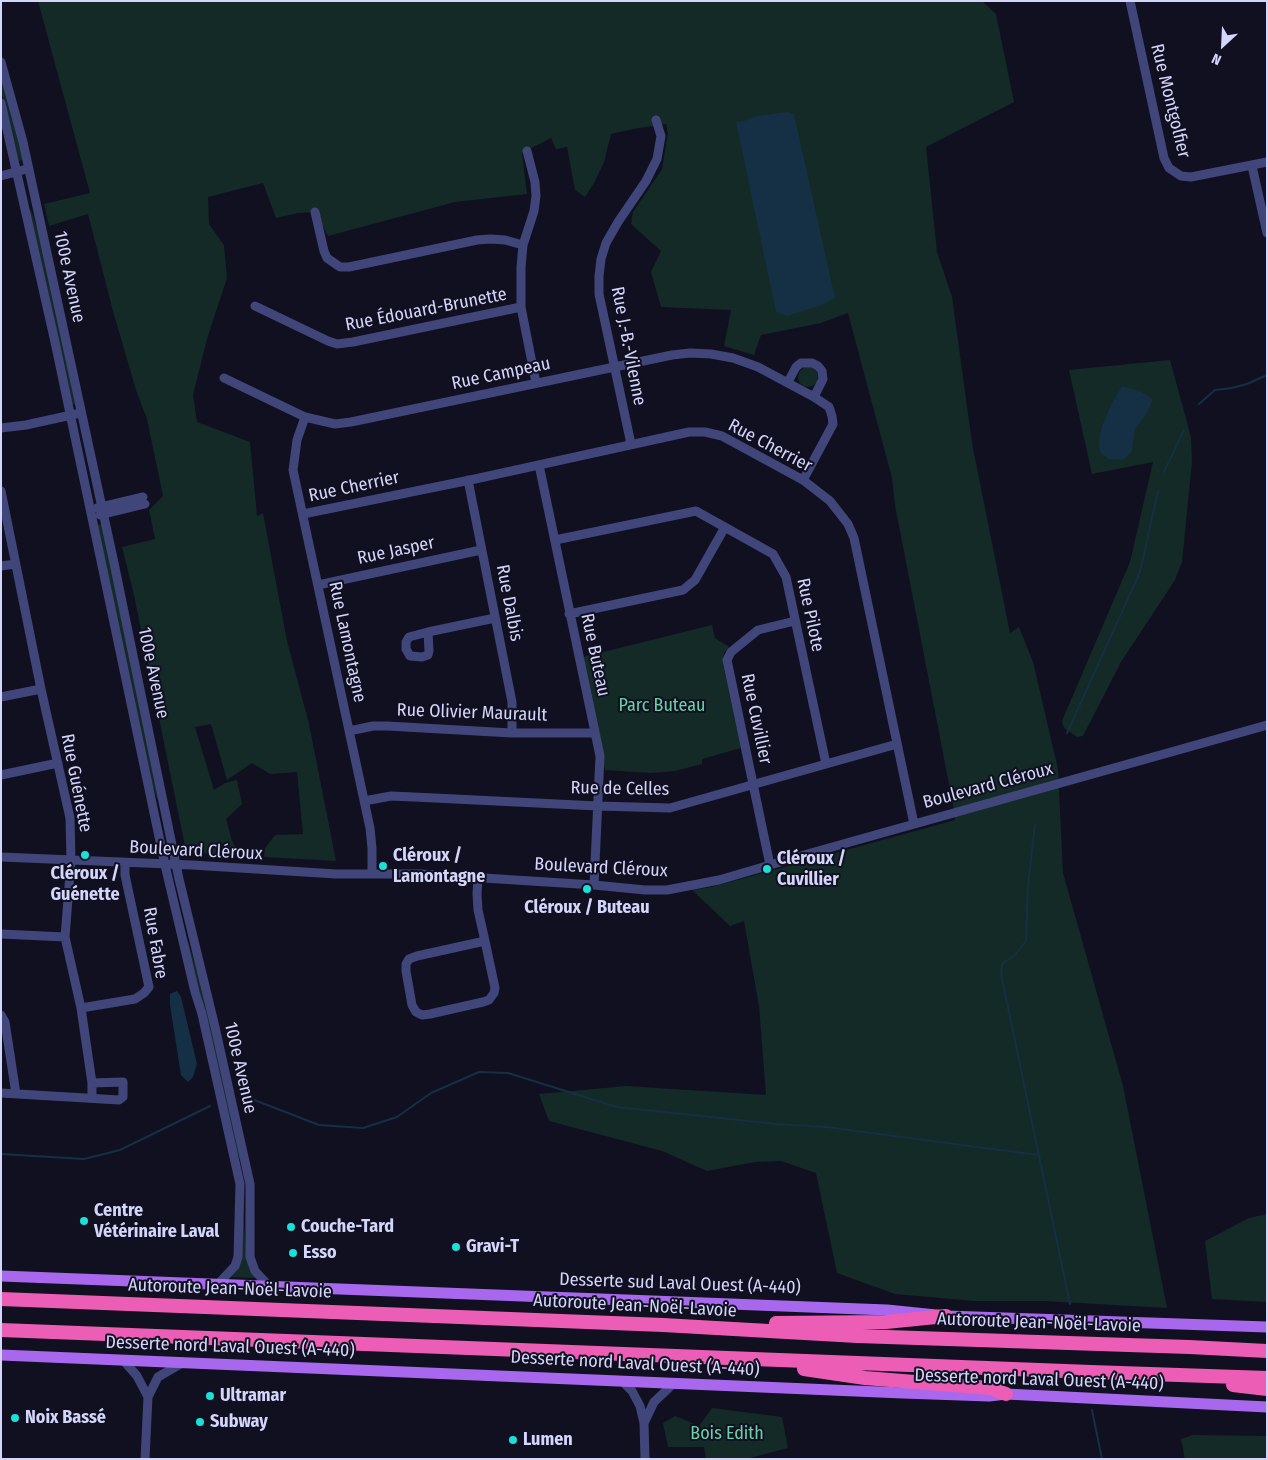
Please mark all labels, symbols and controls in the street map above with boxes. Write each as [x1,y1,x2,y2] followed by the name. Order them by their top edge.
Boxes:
[1198,20,1248,70] north arrow
[1145,42,1195,160] street label: Rue Montgolfier
[1209,50,1224,69] text: N
[49,229,89,325] street label: 100e Avenue
[343,284,509,336] street label: Rue Édouard-Brunette
[606,285,650,407] street label: Rue J.-B.-Vilenne
[450,353,552,395] street label: Rue Campeau
[724,415,816,477] street label: Rue Cherrier
[307,467,401,507] street label: Rue Cherrier
[355,532,437,570] street label: Rue Jasper
[491,563,527,643] street label: Rue Dalbis
[792,576,828,654] street label: Rue Pilote
[324,580,370,704] street label: Rue Lamontagne
[576,612,614,698] street label: Rue Buteau
[133,625,173,721] street label: 100e Avenue
[736,672,776,766] street label: Rue Cuvillier
[619,695,705,717] park label: Parc Buteau
[396,700,548,726] street label: Rue Olivier Maurault
[56,732,96,834] street label: Rue Guénette
[921,758,1055,814] street label: Boulevard Cléroux
[570,777,670,801] street label: Rue de Celles
[129,837,263,865] street label: Boulevard Cléroux
[393,845,485,888] place label: Cléroux / Lamontagne
[777,848,846,891] place label: Cléroux / Cuvillier
[79,849,91,861] marker: Cléroux / Guénette
[534,854,668,882] street label: Boulevard Cléroux
[377,860,389,872] marker: Cléroux / Lamontagne
[50,863,120,906] place label: Cléroux / Guénette
[761,863,773,875] marker: Cléroux / Cuvillier
[581,883,593,895] marker: Cléroux / Buteau
[524,897,650,919] place label: Cléroux / Buteau
[138,906,172,980] street label: Rue Fabre
[219,1020,261,1116] street label: 100e Avenue
[94,1200,219,1242] place label: Centre Vétérinaire Laval
[78,1215,90,1227] marker: Centre Vétérinaire Laval
[301,1216,394,1238] place label: Couche-Tard
[285,1221,297,1233] marker: Couche-Tard
[466,1236,519,1258] place label: Gravi-T
[450,1241,462,1253] marker: Gravi-T
[303,1242,337,1264] place label: Esso
[287,1247,299,1259] marker: Esso
[559,1269,801,1299] street label: Desserte sud Laval Ouest (A-440)
[128,1275,332,1303] street label: Autoroute Jean-Noël-Lavoie
[533,1290,737,1322] street label: Autoroute Jean-Noël-Lavoie
[937,1309,1141,1337] street label: Autoroute Jean-Noël-Lavoie
[105,1332,355,1362] street label: Desserte nord Laval Ouest (A-440)
[510,1347,760,1381] street label: Desserte nord Laval Ouest (A-440)
[914,1365,1164,1395] street label: Desserte nord Laval Ouest (A-440)
[220,1385,286,1407] place label: Ultramar
[204,1390,216,1402] marker: Ultramar
[25,1407,106,1429] place label: Noix Bassé
[210,1411,268,1433] place label: Subway
[9,1412,21,1424] marker: Noix Bassé
[194,1416,206,1428] marker: Subway
[690,1423,764,1445] park label: Bois Edith
[523,1429,573,1451] place label: Lumen
[507,1434,519,1446] marker: Lumen

